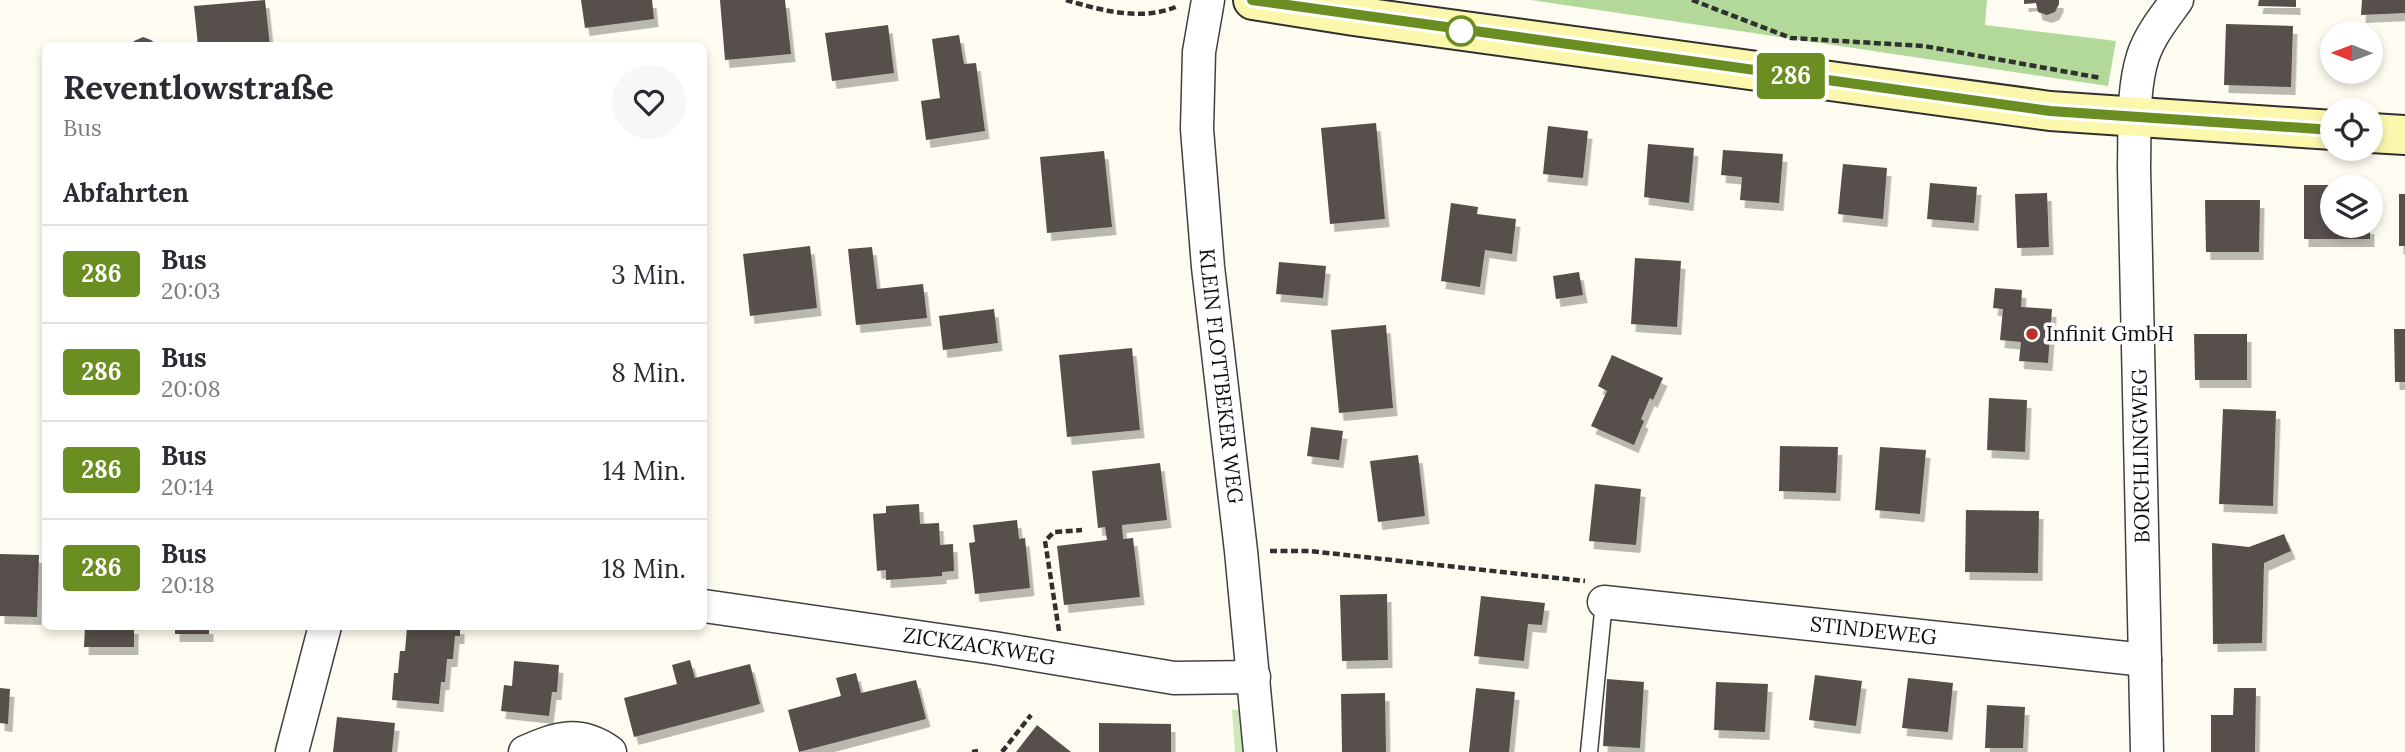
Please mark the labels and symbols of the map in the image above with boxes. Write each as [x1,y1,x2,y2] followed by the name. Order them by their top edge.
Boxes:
[1446,16,1476,46] unlabelled marker
[2320,21,2384,84] north arrow
[1751,53,1831,99] line badge: 286
[1194,247,1249,505] street label: KLEIN FLOTTBEKER WEG
[2046,320,2174,347] place label: Infinit GmbH
[2024,326,2040,342] marker: Infinit GmbH
[2125,368,2156,544] street label: BORCHLINGWEG
[1809,610,1938,651] street label: STINDEWEG
[901,621,1057,671] street label: ZICKZACKWEG

